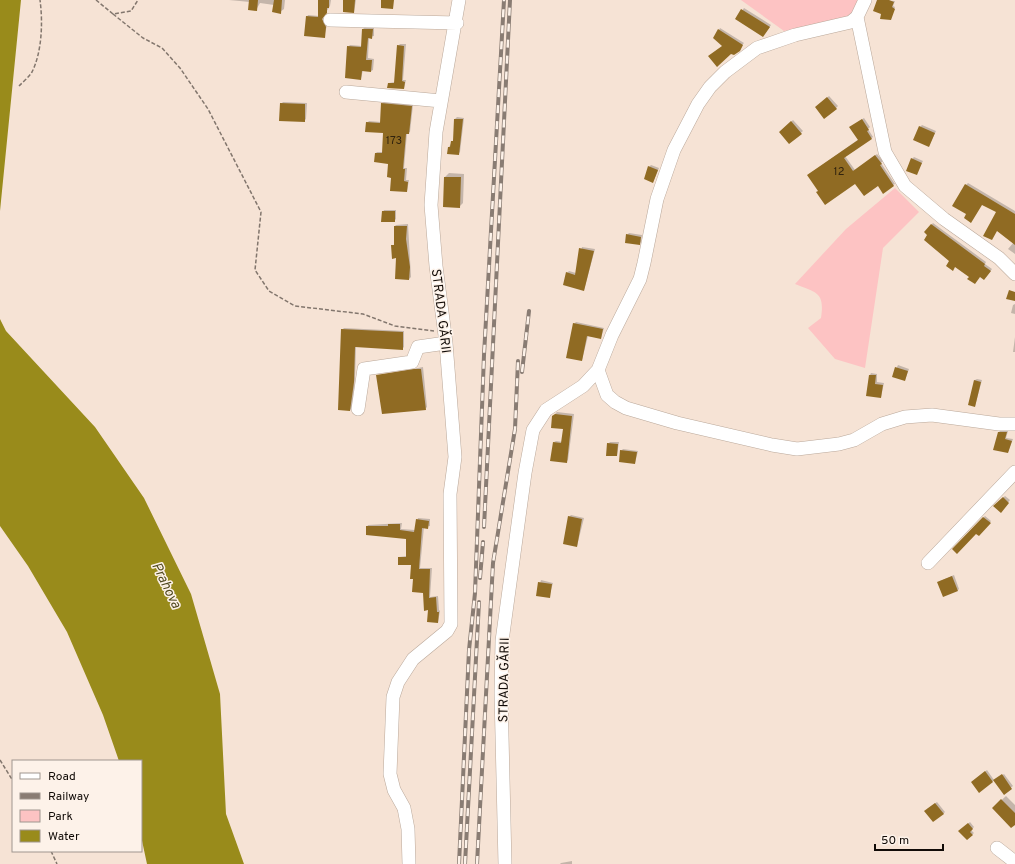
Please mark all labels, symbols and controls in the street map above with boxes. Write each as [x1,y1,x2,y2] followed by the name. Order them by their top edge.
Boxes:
[386,134,402,148] house number: 173
[834,165,844,179] house number: 12
[427,268,455,354] street label: STRADA GĂRII
[147,560,184,612] water label: Prahova
[494,637,514,723] street label: STRADA GĂRII
[12,760,142,852] legend
[48,769,76,785] text: Road
[48,789,89,805] text: Railway
[48,809,73,825] text: Park
[875,826,943,852] scale bar
[48,829,80,845] text: Water
[881,833,909,849] text: 50 m

